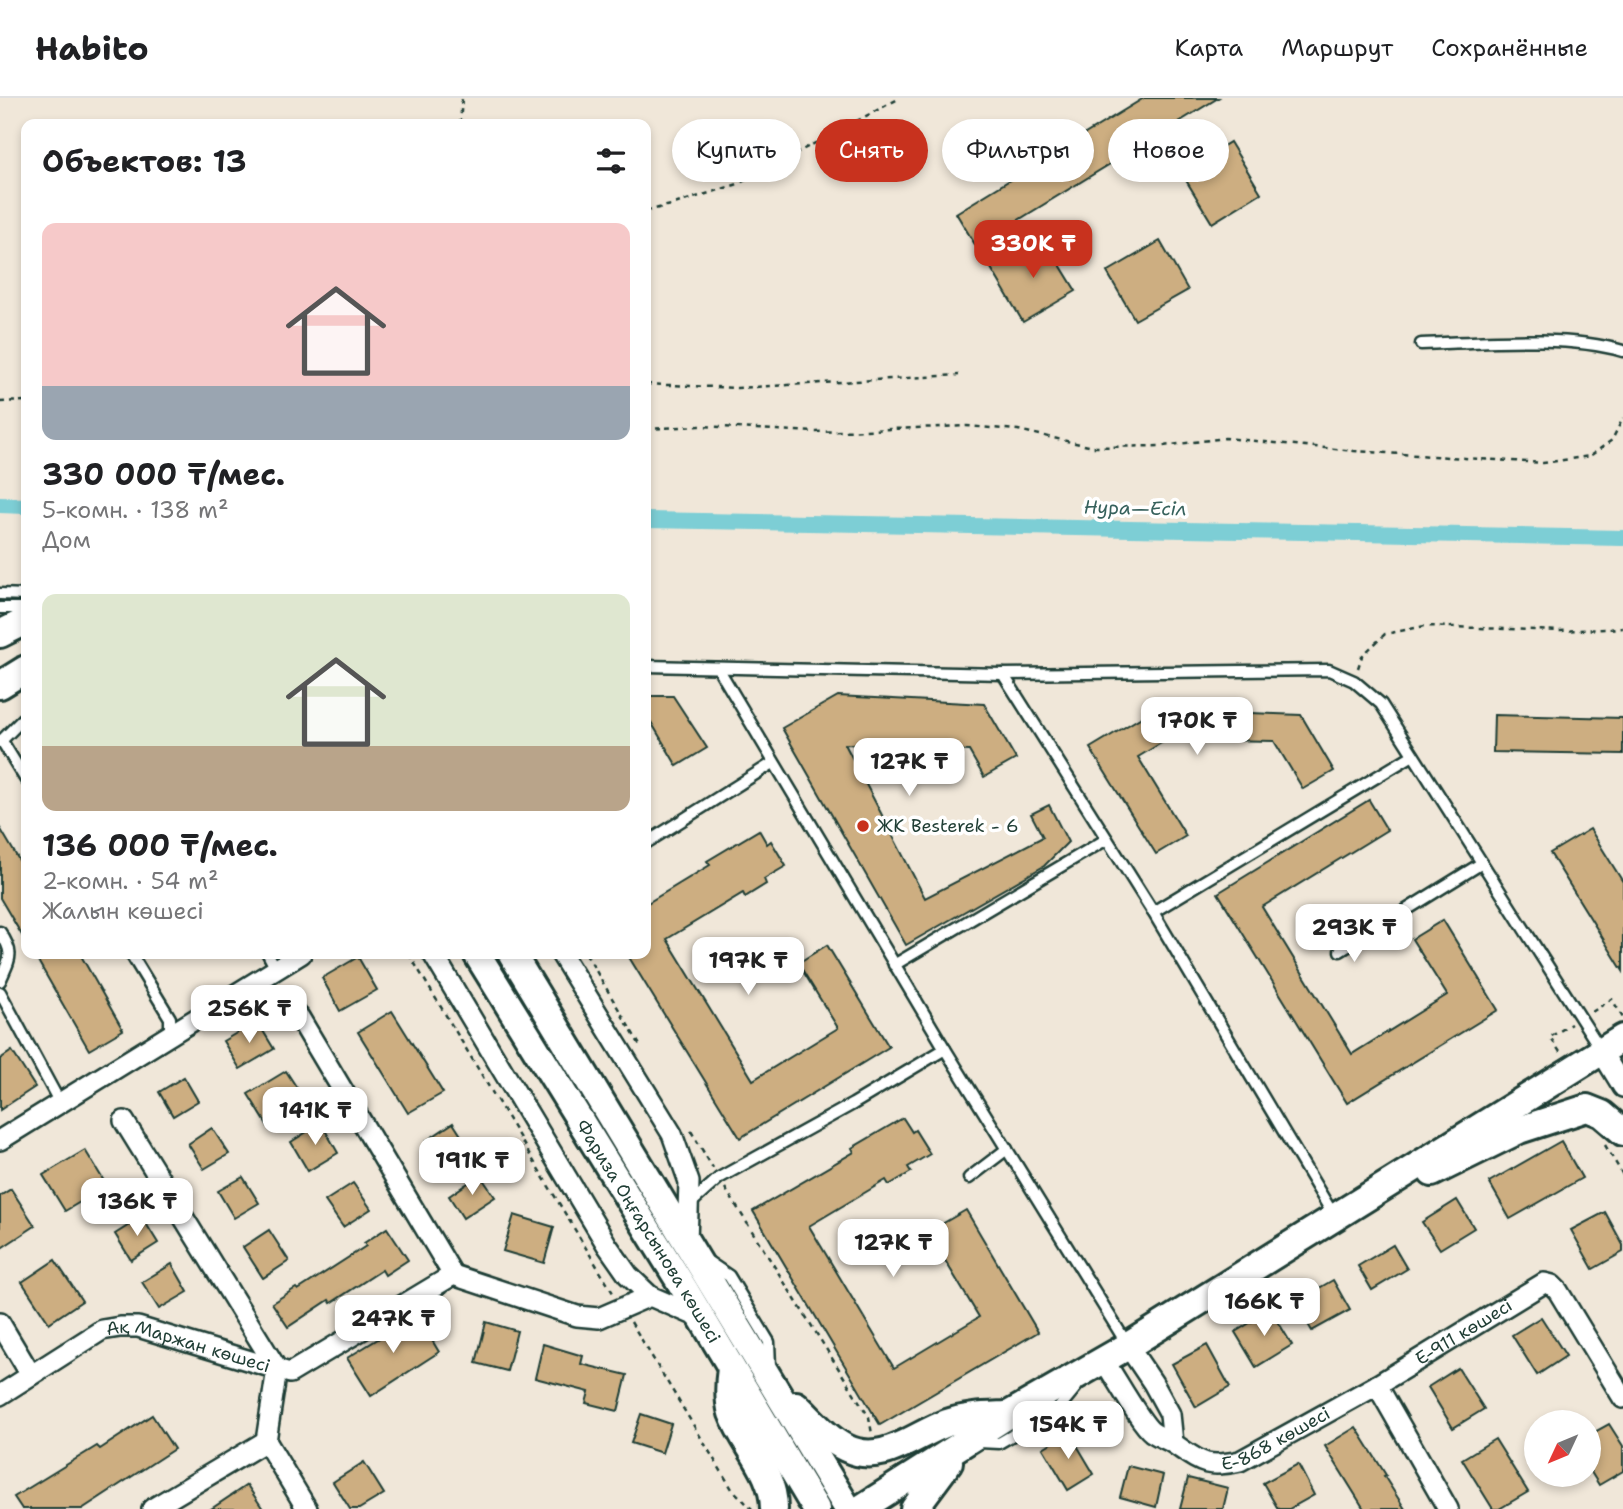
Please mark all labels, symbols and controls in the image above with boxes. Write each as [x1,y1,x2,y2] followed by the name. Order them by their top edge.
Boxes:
[35,26,149,71] text: Habito
[1175,32,1243,64] text: Карта
[1281,32,1393,64] text: Маршрут
[1431,32,1588,64] text: Сохранённые
[672,119,801,182] chip: Купить
[815,119,928,182] chip: Снять
[942,119,1094,182] chip: Фильтры
[1108,119,1229,182] chip: Новое
[42,141,247,182] text: Объектов: 13
[592,142,630,180] icon: filters
[976,220,1090,280] pin: 330K ₸
[990,228,1076,258] text: 330K ₸
[273,268,399,394] icon: home
[42,454,285,495] text: 330 000 ₸/мес.
[42,495,229,525] text: 5-комн. · 138 m²
[1083,495,1187,521] water label: Нура—Есіл
[42,525,91,555] text: Дом
[273,639,399,765] icon: home
[1140,698,1254,757] pin: 170K ₸
[1157,705,1237,735] text: 170K ₸
[852,738,966,798] pin: 127K ₸
[870,746,948,776] text: 127K ₸
[877,814,1019,838] place label: ЖК Besterek - 6
[855,818,871,834] marker: ЖК Besterek - 6
[42,825,278,866] text: 136 000 ₸/мес.
[42,866,219,896] text: 2-комн. · 54 m²
[42,896,204,926] text: Жалын көшесі
[1297,904,1411,964] pin: 293K ₸
[1312,912,1396,942] text: 293K ₸
[691,937,805,997] pin: 197K ₸
[708,945,788,975] text: 197K ₸
[192,986,306,1045] pin: 256K ₸
[207,993,291,1023] text: 256K ₸
[258,1088,372,1147] pin: 141K ₸
[279,1095,351,1125] text: 141K ₸
[570,1115,726,1348] street label: Фариза Оңғарсынова көшесі
[415,1138,529,1197] pin: 191K ₸
[435,1145,509,1175] text: 191K ₸
[80,1178,194,1238] pin: 136K ₸
[97,1186,177,1216] text: 136K ₸
[836,1220,950,1279] pin: 127K ₸
[854,1227,932,1257] text: 127K ₸
[1207,1278,1321,1338] pin: 166K ₸
[1224,1286,1304,1316] text: 166K ₸
[1411,1293,1517,1371] street label: Е-911 көшесі
[336,1296,450,1355] pin: 247K ₸
[351,1303,435,1333] text: 247K ₸
[104,1315,273,1378] street label: Ақ Маржан көшесі
[1220,1401,1335,1476] street label: Е-868 көшесі
[1011,1402,1125,1461] pin: 154K ₸
[1029,1409,1107,1439] text: 154K ₸
[1524,1410,1601,1488] north arrow
[1524,1410,1601,1487] map controls

